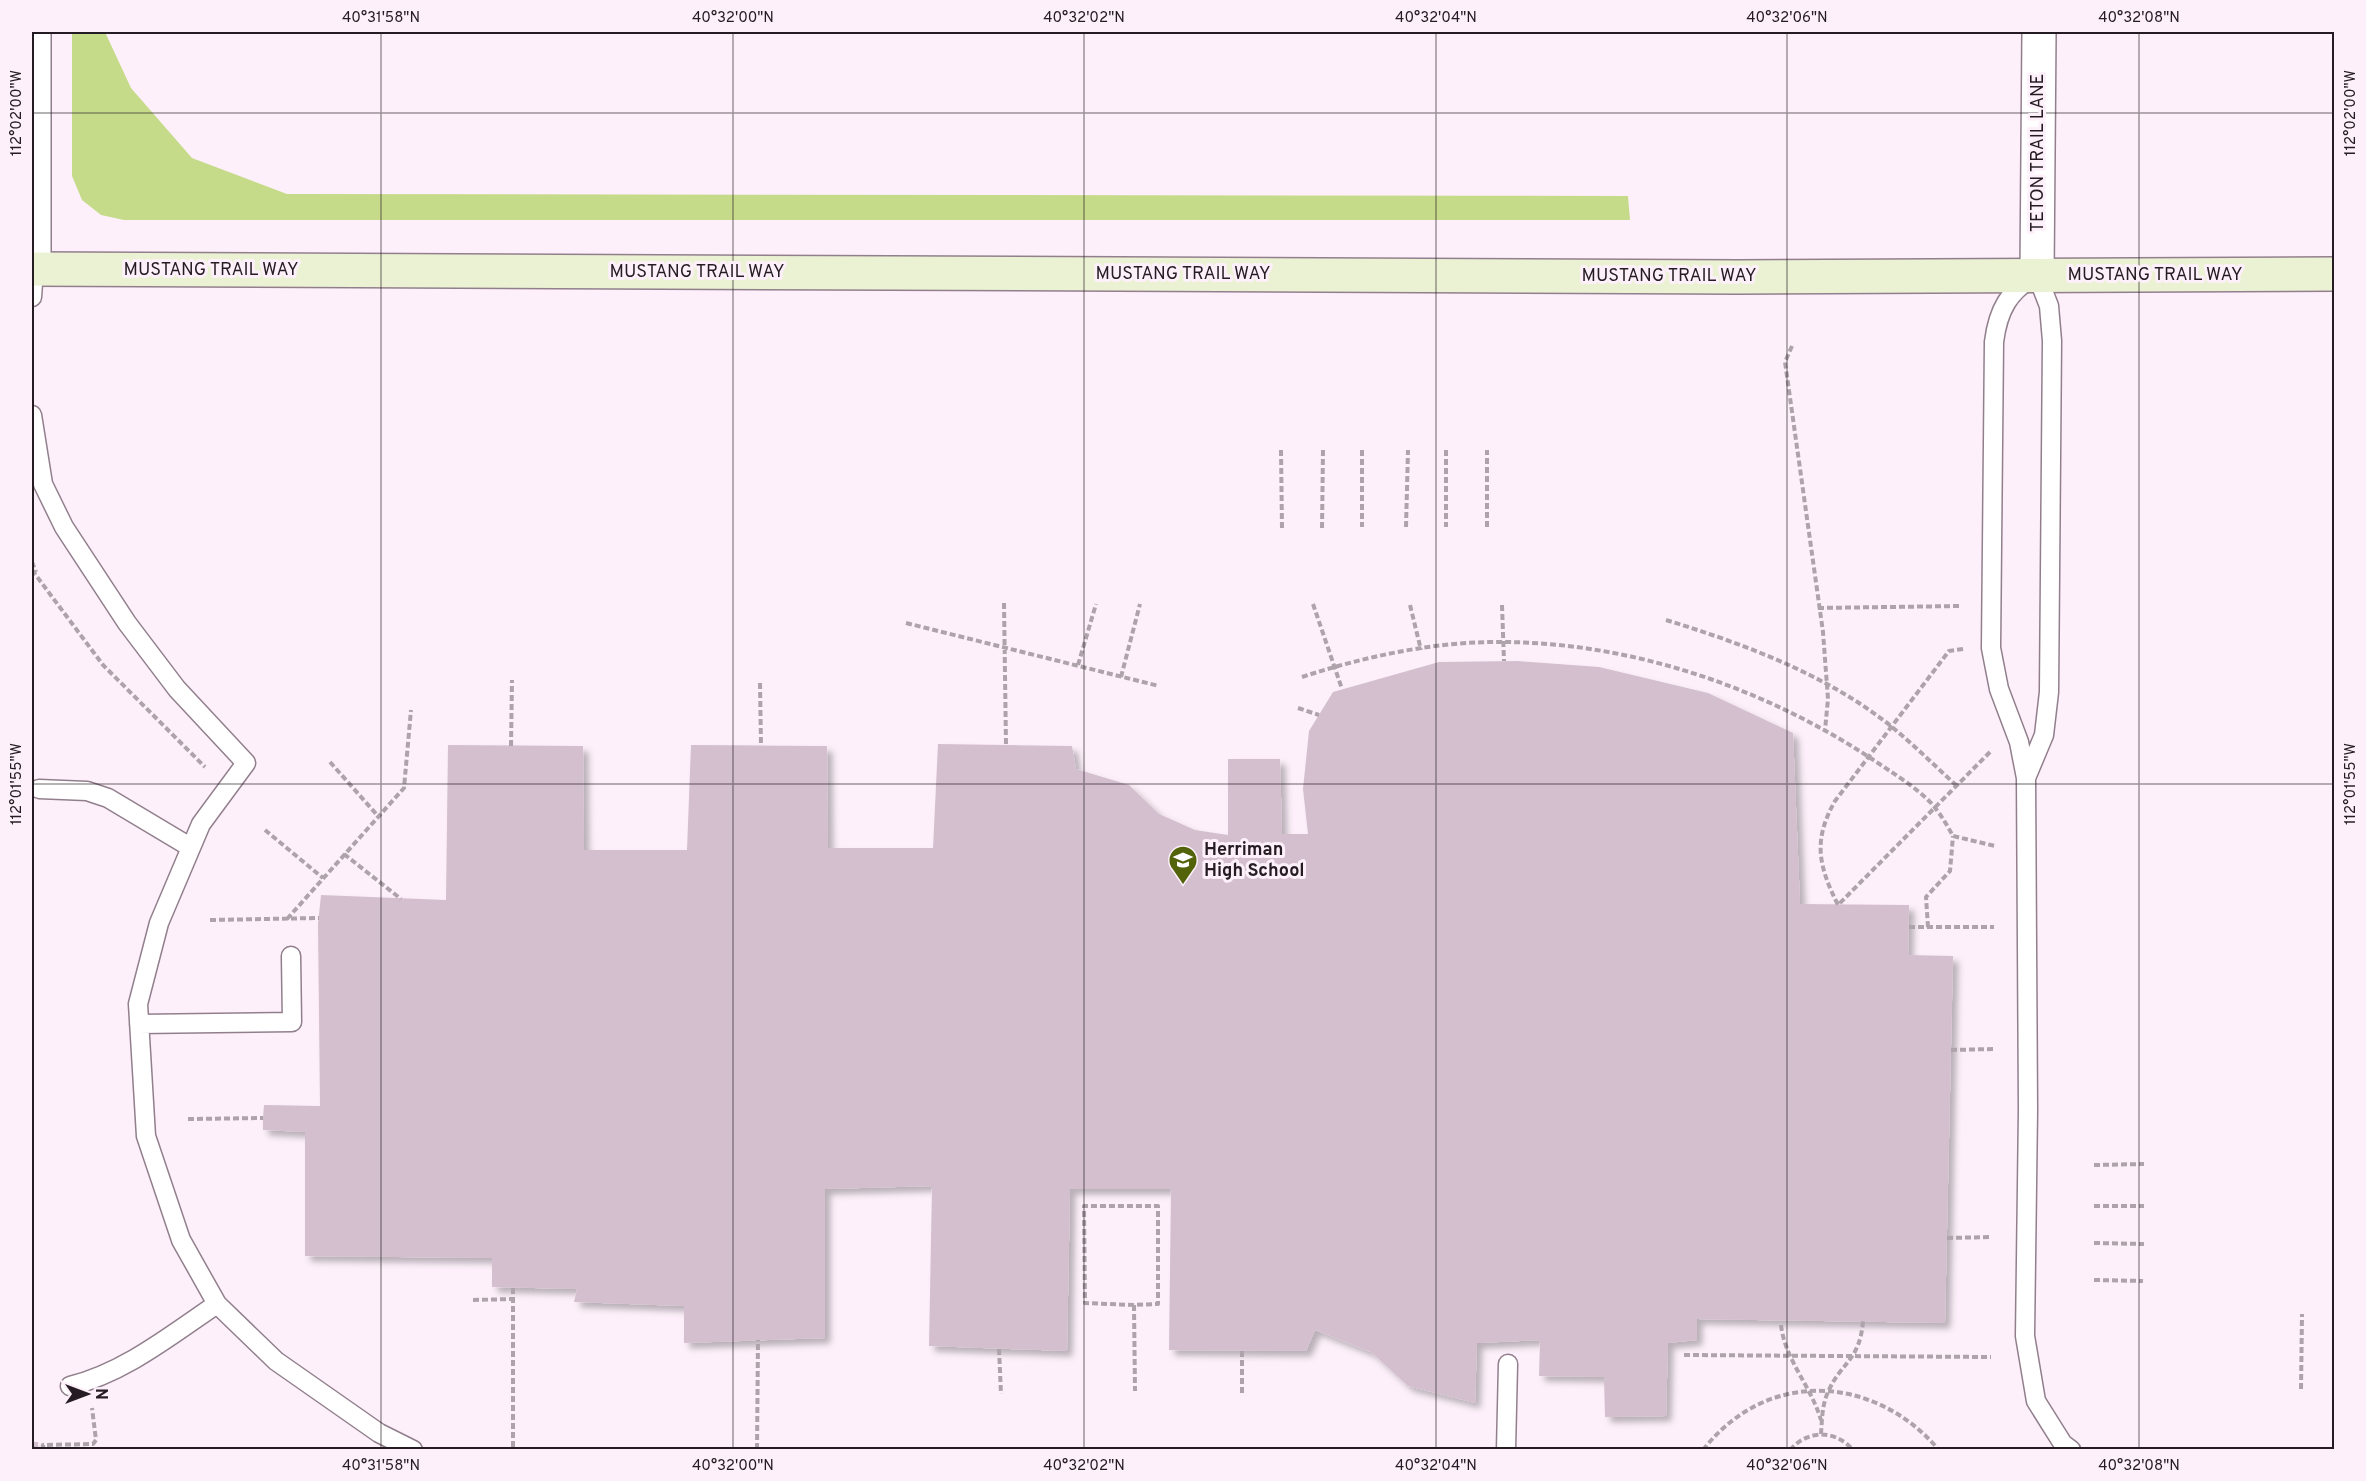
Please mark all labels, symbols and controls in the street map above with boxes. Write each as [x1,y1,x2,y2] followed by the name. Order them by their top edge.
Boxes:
[342,9,420,28] text: 40°31'58"N
[692,9,774,28] text: 40°32'00"N
[1043,9,1125,28] text: 40°32'02"N
[1395,9,1477,28] text: 40°32'04"N
[1746,9,1828,28] text: 40°32'06"N
[2098,9,2180,28] text: 40°32'08"N
[8,70,27,156] text: 112°02'00"W
[2342,70,2361,156] text: 112°02'00"W
[2027,74,2050,232] street label: TETON TRAIL LANE
[123,259,299,282] street label: MUSTANG TRAIL WAY
[609,261,785,284] street label: MUSTANG TRAIL WAY
[1095,263,1271,286] street label: MUSTANG TRAIL WAY
[2067,264,2243,287] street label: MUSTANG TRAIL WAY
[1581,265,1757,288] street label: MUSTANG TRAIL WAY
[8,743,27,825] text: 112°01'55"W
[2342,743,2361,825] text: 112°01'55"W
[1204,839,1305,883] place label: Herriman High School
[1167,844,1199,886] school or university icon: Herriman High School
[57,1364,117,1424] north arrow
[90,1388,110,1400] text: N
[342,1457,420,1476] text: 40°31'58"N
[692,1457,774,1476] text: 40°32'00"N
[1043,1457,1125,1476] text: 40°32'02"N
[1395,1457,1477,1476] text: 40°32'04"N
[1746,1457,1828,1476] text: 40°32'06"N
[2098,1457,2180,1476] text: 40°32'08"N

